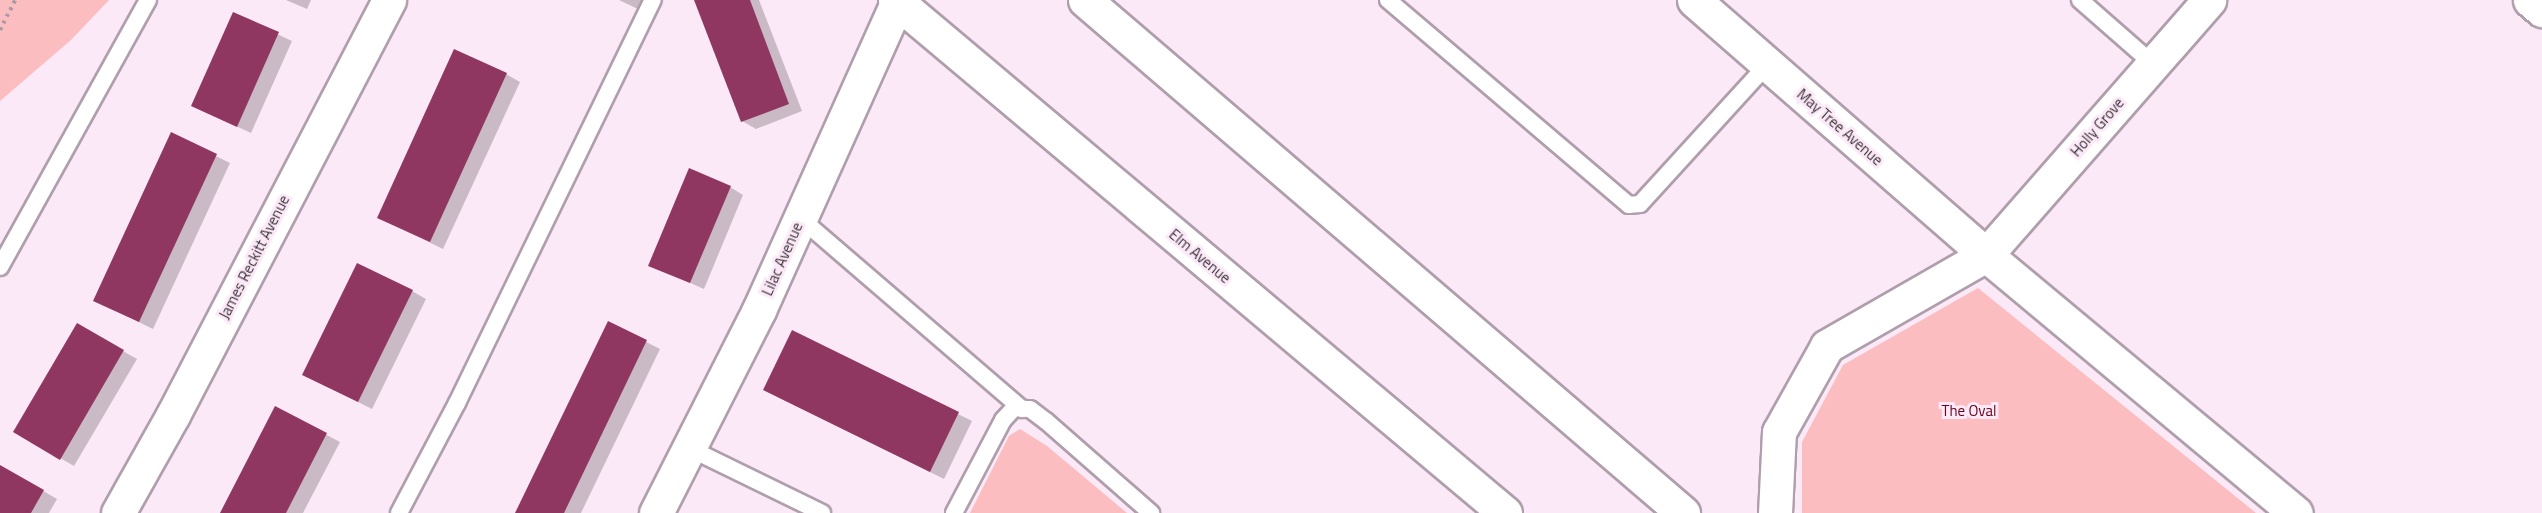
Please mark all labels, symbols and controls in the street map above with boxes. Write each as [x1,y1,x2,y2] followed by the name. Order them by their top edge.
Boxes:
[1793,85,1887,169] street label: May Tree Avenue
[2067,94,2127,160] street label: Holly Grove
[215,192,293,322] street label: James Reckitt Avenue
[758,220,806,298] street label: Lilac Avenue
[1166,225,1234,287] street label: Elm Avenue
[1942,402,1996,420] park label: The Oval

